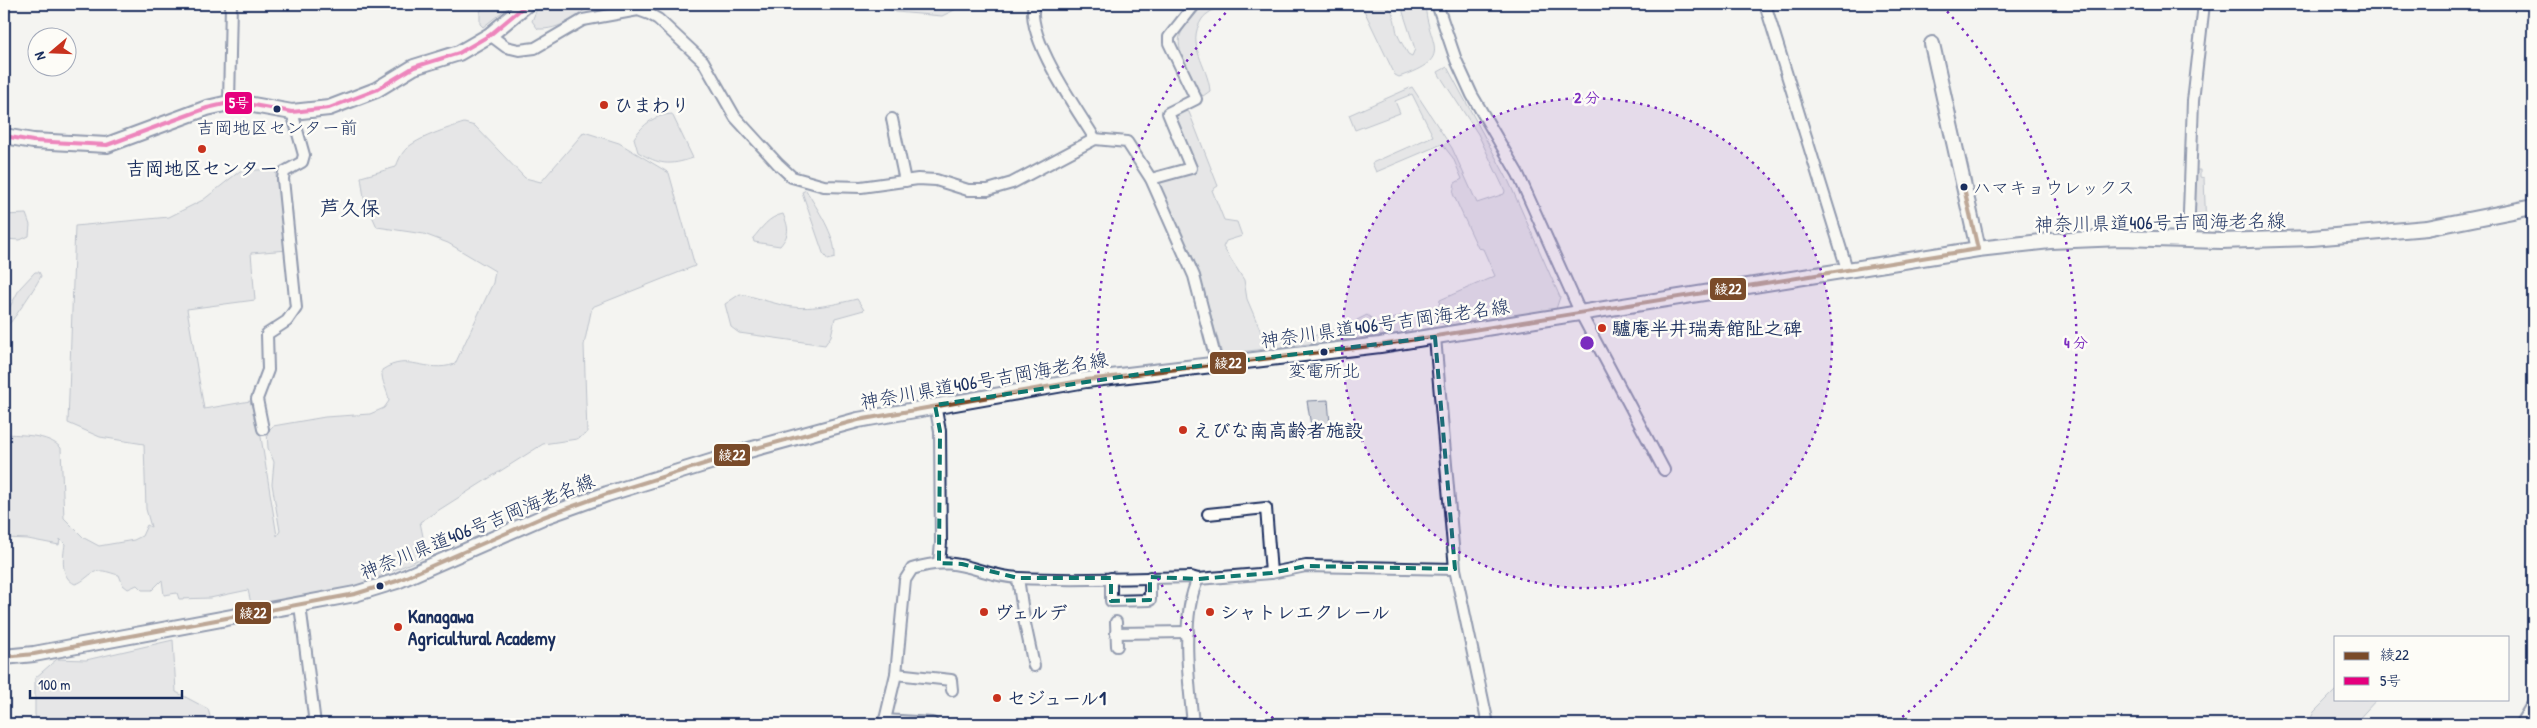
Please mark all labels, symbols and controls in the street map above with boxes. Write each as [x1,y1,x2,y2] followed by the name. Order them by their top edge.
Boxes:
[28,28,78,78] north arrow
[29,49,49,63] text: N
[1574,87,1600,108] text: 2 分
[224,91,253,115] line badge: 5号
[614,92,690,118] place label: ひまわり
[229,93,249,112] text: 5号
[598,99,610,111] marker: ひまわり
[272,104,282,114] marker: 吉岡地区センター前
[196,115,358,140] place label: 吉岡地区センター前
[196,143,208,155] marker: 吉岡地区センター
[126,155,278,181] place label: 吉岡地区センター
[1973,175,2135,200] place label: ハマキョウレックス
[1959,182,1969,192] marker: ハマキョウレックス
[320,194,380,221] district label: 芦久保
[2034,207,2286,237] street label: 神奈川県道406号吉岡海老名線
[1709,277,1747,301] line badge: 綾22
[1714,279,1742,298] text: 綾22
[1259,293,1511,353] street label: 神奈川県道406号吉岡海老名線
[1612,315,1802,341] place label: 驢庵半井瑞寿館阯之碑
[1596,322,1608,334] marker: 驢庵半井瑞寿館阯之碑
[2064,332,2088,353] text: 4 分
[1578,334,1596,352] centre of rings
[858,345,1110,415] street label: 神奈川県道406号吉岡海老名線
[1319,347,1329,357] marker: 変電所北
[1209,351,1247,375] line badge: 綾22
[1214,353,1242,372] text: 綾22
[1288,358,1360,383] place label: 変電所北
[1193,417,1364,443] place label: えびな南高齢者施設
[1177,424,1189,436] marker: えびな南高齢者施設
[713,443,751,467] line badge: 綾22
[718,445,746,464] text: 綾22
[356,467,598,585] street label: 神奈川県道406号吉岡海老名線
[375,581,385,591] unlabelled marker
[994,599,1068,625] place label: ヴェルデ
[1220,599,1390,625] place label: シャトレエクレール
[234,601,272,625] line badge: 綾22
[239,603,267,622] text: 綾22
[408,603,556,652] place label: Kanagawa Agricultural Academy
[978,606,990,618] marker: ヴェルデ
[1204,606,1216,618] marker: シャトレエクレール
[392,621,404,633] marker: Kanagawa Agricultural Academy
[2334,636,2510,700] legend
[2380,644,2409,665] text: 綾22
[30,668,182,700] scale bar
[2380,670,2401,691] text: 5号
[38,674,71,695] text: 100 m
[1007,685,1106,711] place label: セジュール1
[991,692,1003,704] marker: セジュール1

